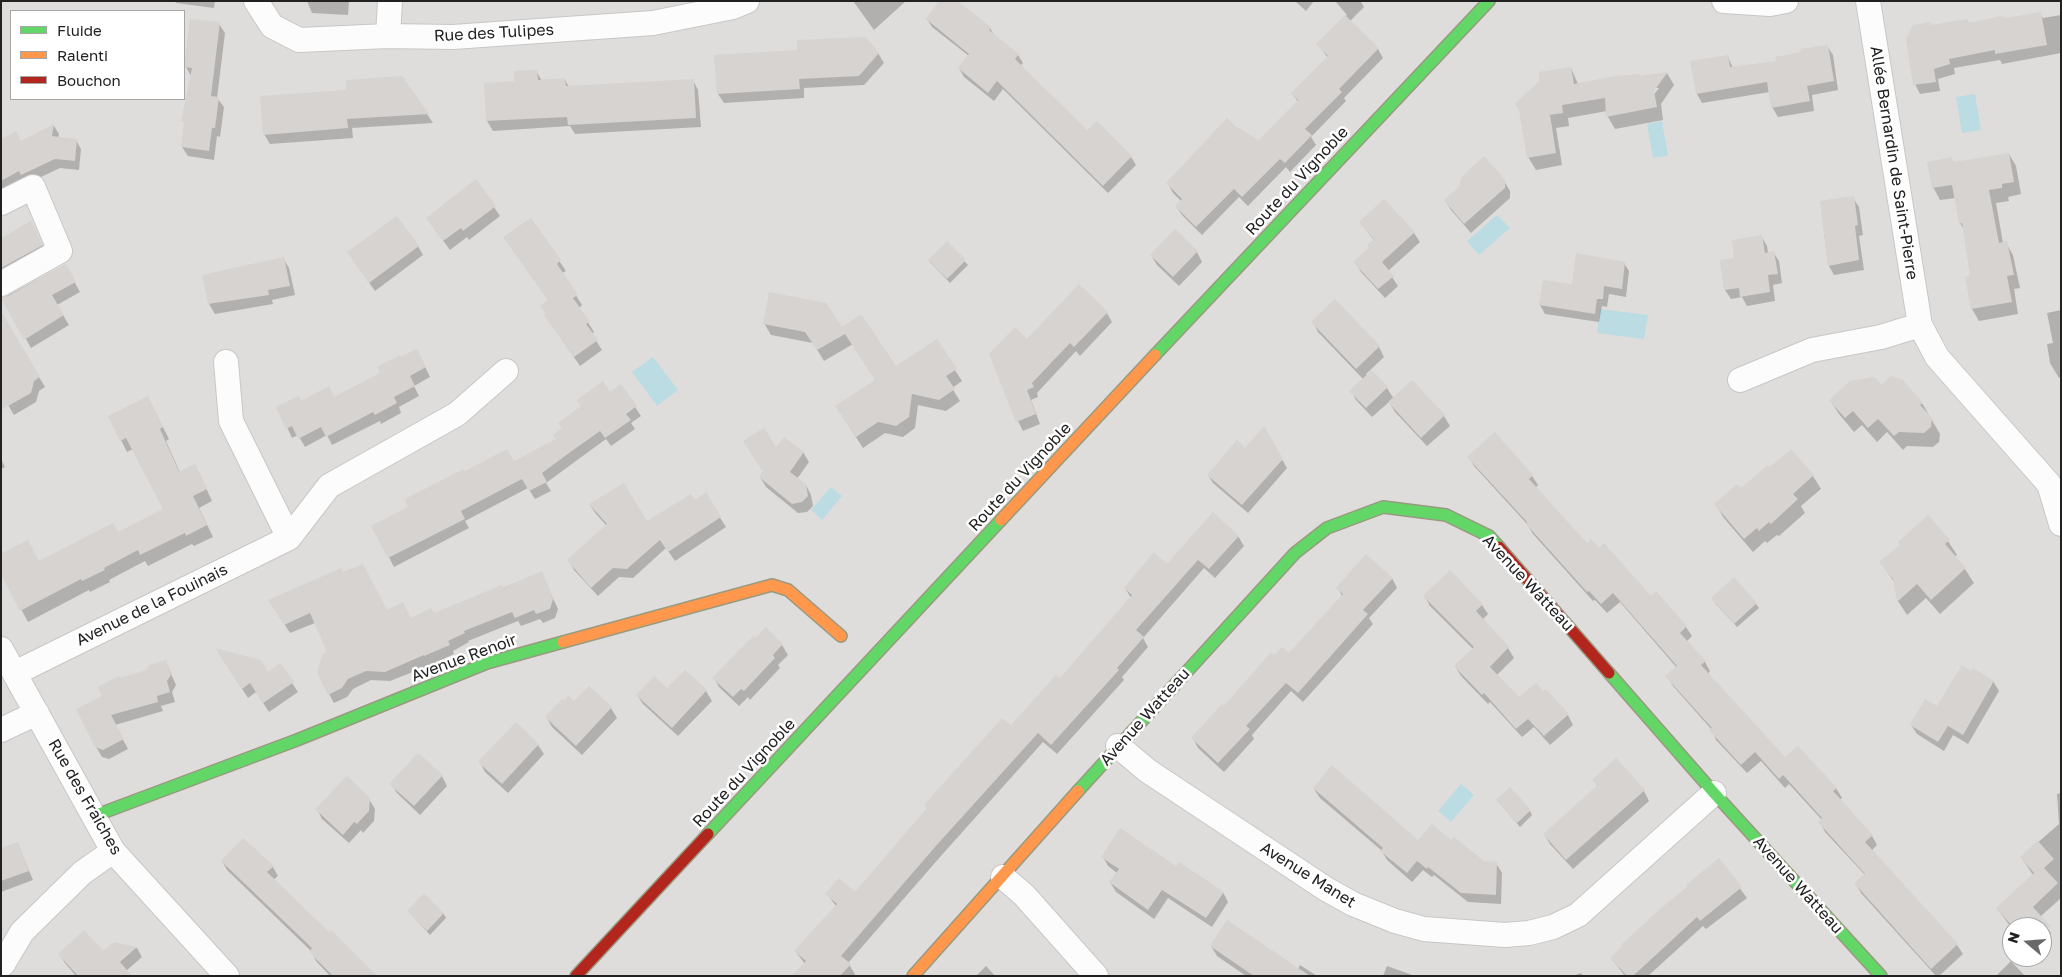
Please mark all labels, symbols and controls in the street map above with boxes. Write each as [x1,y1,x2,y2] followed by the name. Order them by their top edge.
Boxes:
[10,10,185,100] legend
[433,20,555,46] street label: Rue des Tulipes
[57,21,102,39] text: Fluide
[1866,45,1922,281] street label: Allée Bernardin de Saint-Pierre
[57,46,108,64] text: Ralenti
[57,71,121,89] text: Bouchon
[1242,123,1352,239] street label: Route du Vignoble
[965,419,1075,535] street label: Route du Vignoble
[1478,531,1578,635] street label: Avenue Watteau
[73,560,231,650] street label: Avenue de la Fouinais
[409,630,519,686] street label: Avenue Renoir
[1096,664,1194,770] street label: Avenue Watteau
[689,715,799,831] street label: Route du Vignoble
[44,736,126,858] street label: Rue des Fraiches
[1749,832,1847,938] street label: Avenue Watteau
[1257,838,1359,912] street label: Avenue Manet
[2002,917,2052,967] north arrow
[2003,930,2023,945] text: N

